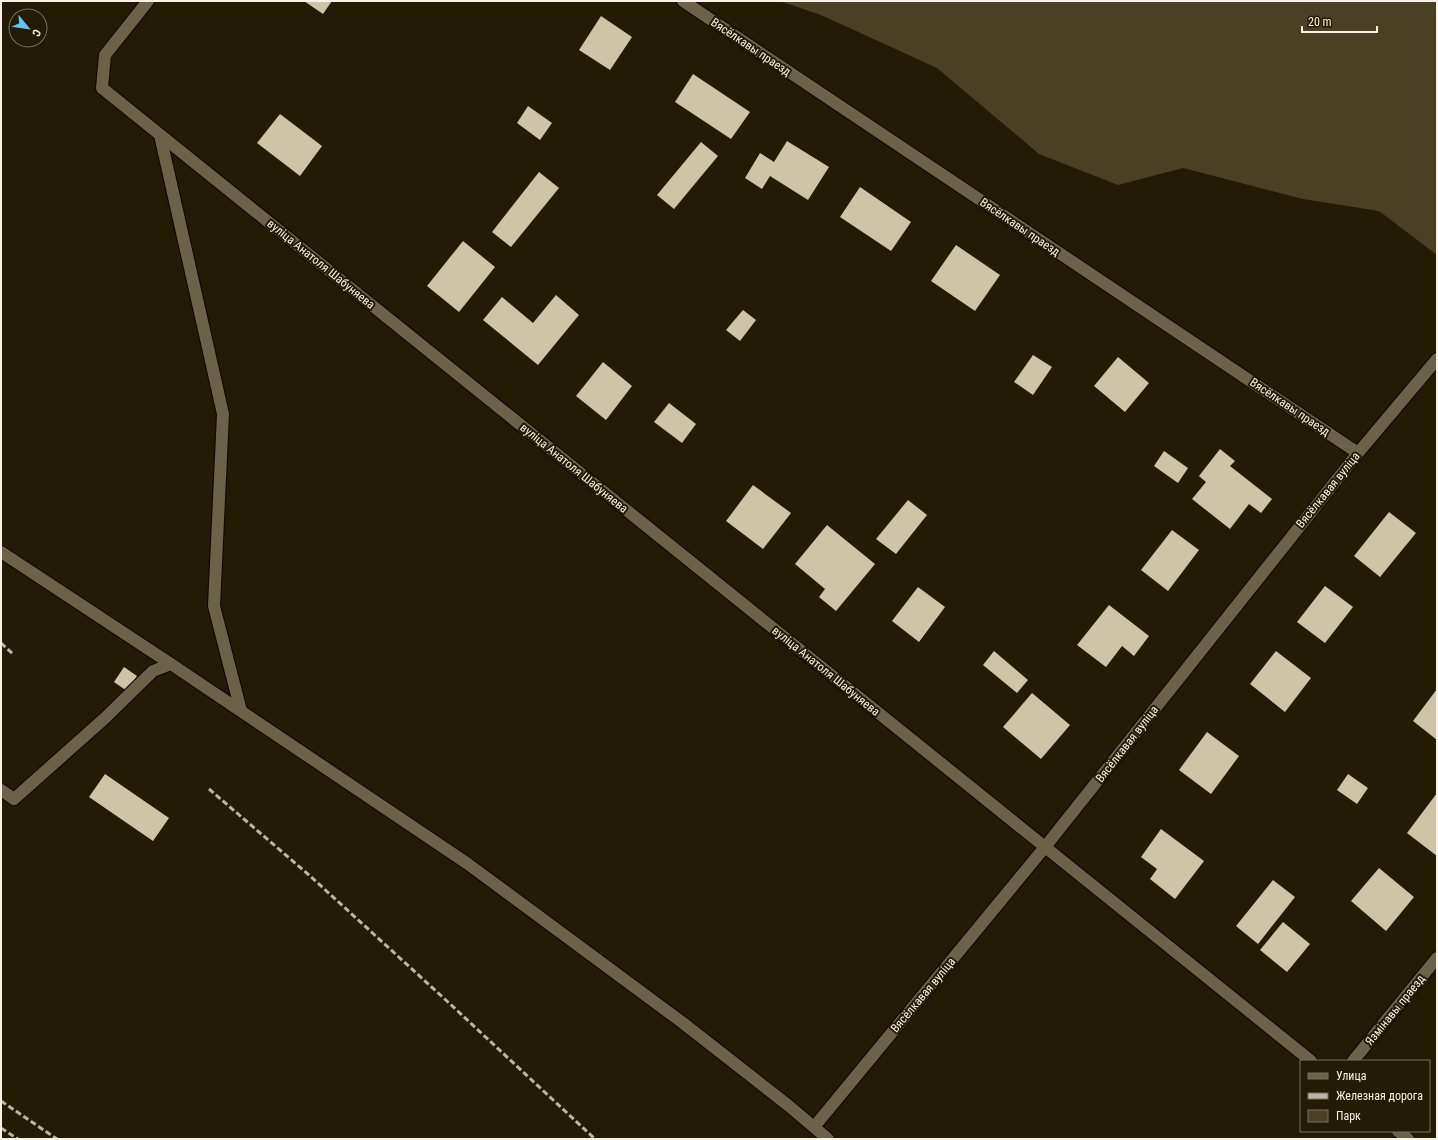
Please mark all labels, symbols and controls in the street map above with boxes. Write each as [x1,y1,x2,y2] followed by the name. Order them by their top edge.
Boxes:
[8,8,48,48] north arrow
[1302,8,1377,34] scale bar
[708,15,794,79] street label: Вясёлкавы праезд
[1308,15,1332,29] text: 20 m
[29,27,44,39] text: С
[977,195,1063,259] street label: Вясёлкавы праезд
[264,216,378,312] street label: вуліца Анатоля Шабуняева
[1247,375,1333,439] street label: Вясёлкавы праезд
[517,420,631,516] street label: вуліца Анатоля Шабуняева
[1293,449,1363,531] street label: Вясёлкавая вуліца
[769,623,883,719] street label: вуліца Анатоля Шабуняева
[1093,703,1161,785] street label: Вясёлкавая вуліца
[888,955,958,1035] street label: Вясёлкавая вуліца
[1362,971,1428,1048] street label: Язмінавы праезд
[1300,1060,1430,1132] legend
[1336,1069,1367,1083] text: Улица
[1336,1089,1423,1103] text: Железная дорога
[1336,1109,1361,1123] text: Парк

